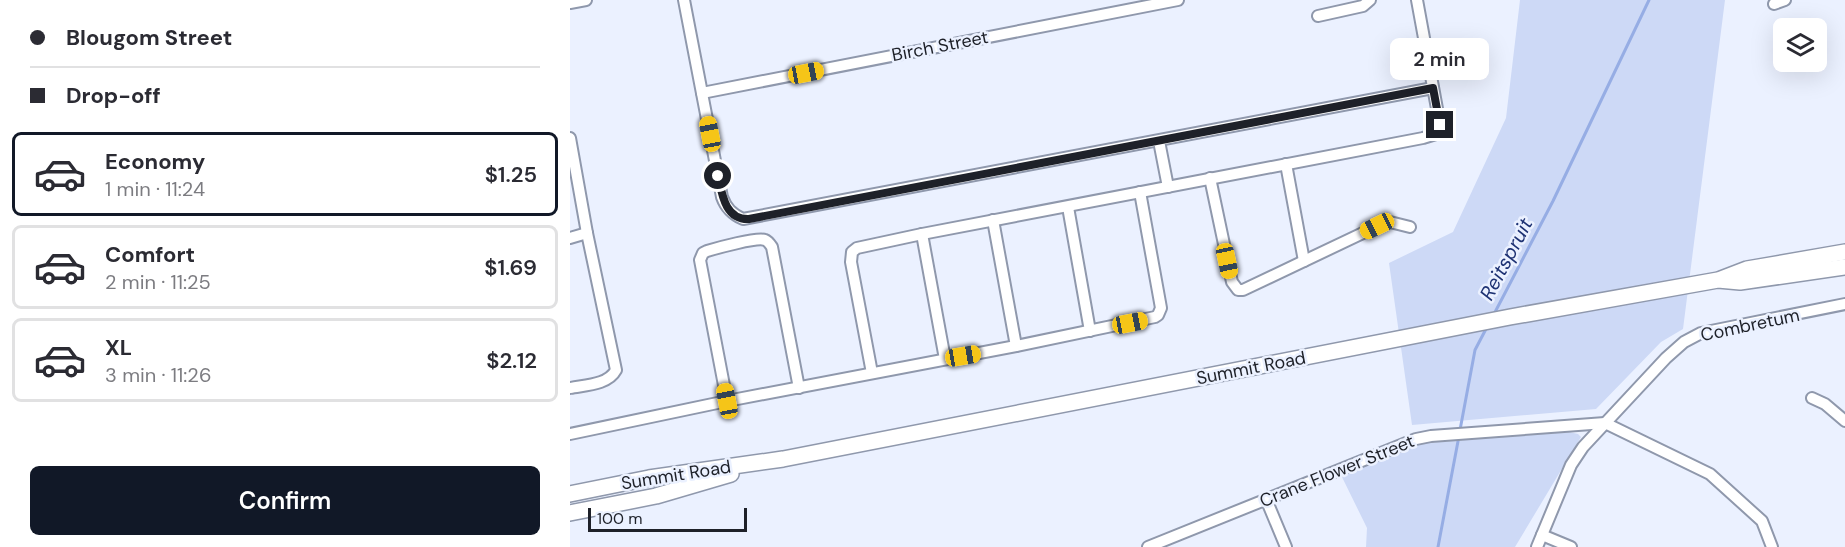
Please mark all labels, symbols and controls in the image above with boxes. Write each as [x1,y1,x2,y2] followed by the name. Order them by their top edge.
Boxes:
[1773,18,1827,72] map controls
[1773,18,1827,72] button: layers
[66,23,232,52] text: Blougom Street
[890,25,990,67] street label: Birch Street
[1390,38,1490,80] callout: 2 min
[1413,46,1466,72] text: 2 min
[787,61,825,85] car
[66,81,161,110] text: Drop-off
[1426,111,1453,138] route end
[698,115,722,153] car
[33,147,87,201] icon: car
[105,147,205,176] text: Economy
[485,160,537,189] text: $1.25
[704,162,731,189] route start
[105,176,205,202] text: 1 min · 11:24
[1357,210,1397,242] car
[1474,213,1539,305] water label: Reitspruit
[33,240,87,294] icon: car
[105,240,195,269] text: Comfort
[1214,242,1240,280] car
[484,253,537,282] text: $1.69
[105,269,211,295] text: 2 min · 11:25
[1698,303,1802,347] street label: Combretum
[1111,311,1149,335] car
[33,333,87,387] icon: car
[105,333,132,362] text: XL
[944,344,982,368] car
[486,346,537,375] text: $2.12
[1194,346,1308,390] street label: Summit Road
[105,362,211,388] text: 3 min · 11:26
[715,382,739,420] car
[1256,429,1418,513] street label: Crane Flower Street
[619,454,733,496] street label: Summit Road
[30,466,540,535] button: Confirm
[588,505,747,532] scale bar
[597,508,642,529] text: 100 m

